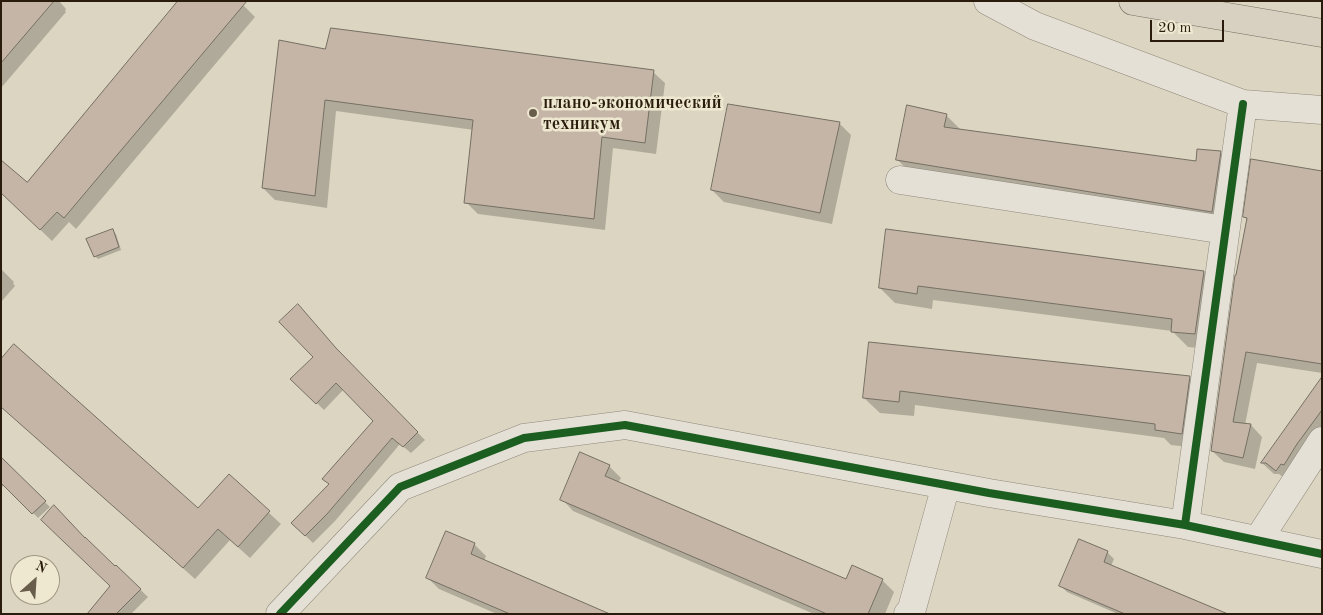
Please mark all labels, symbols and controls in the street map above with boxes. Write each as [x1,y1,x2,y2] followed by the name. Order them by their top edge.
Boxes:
[1153,10,1227,42] scale bar
[1158,21,1192,36] text: 20 m
[543,92,722,134] place label: плано-экономический техникум
[527,107,539,119] marker: плано-экономический техникум
[10,555,60,605] north arrow
[33,559,49,576] text: N

